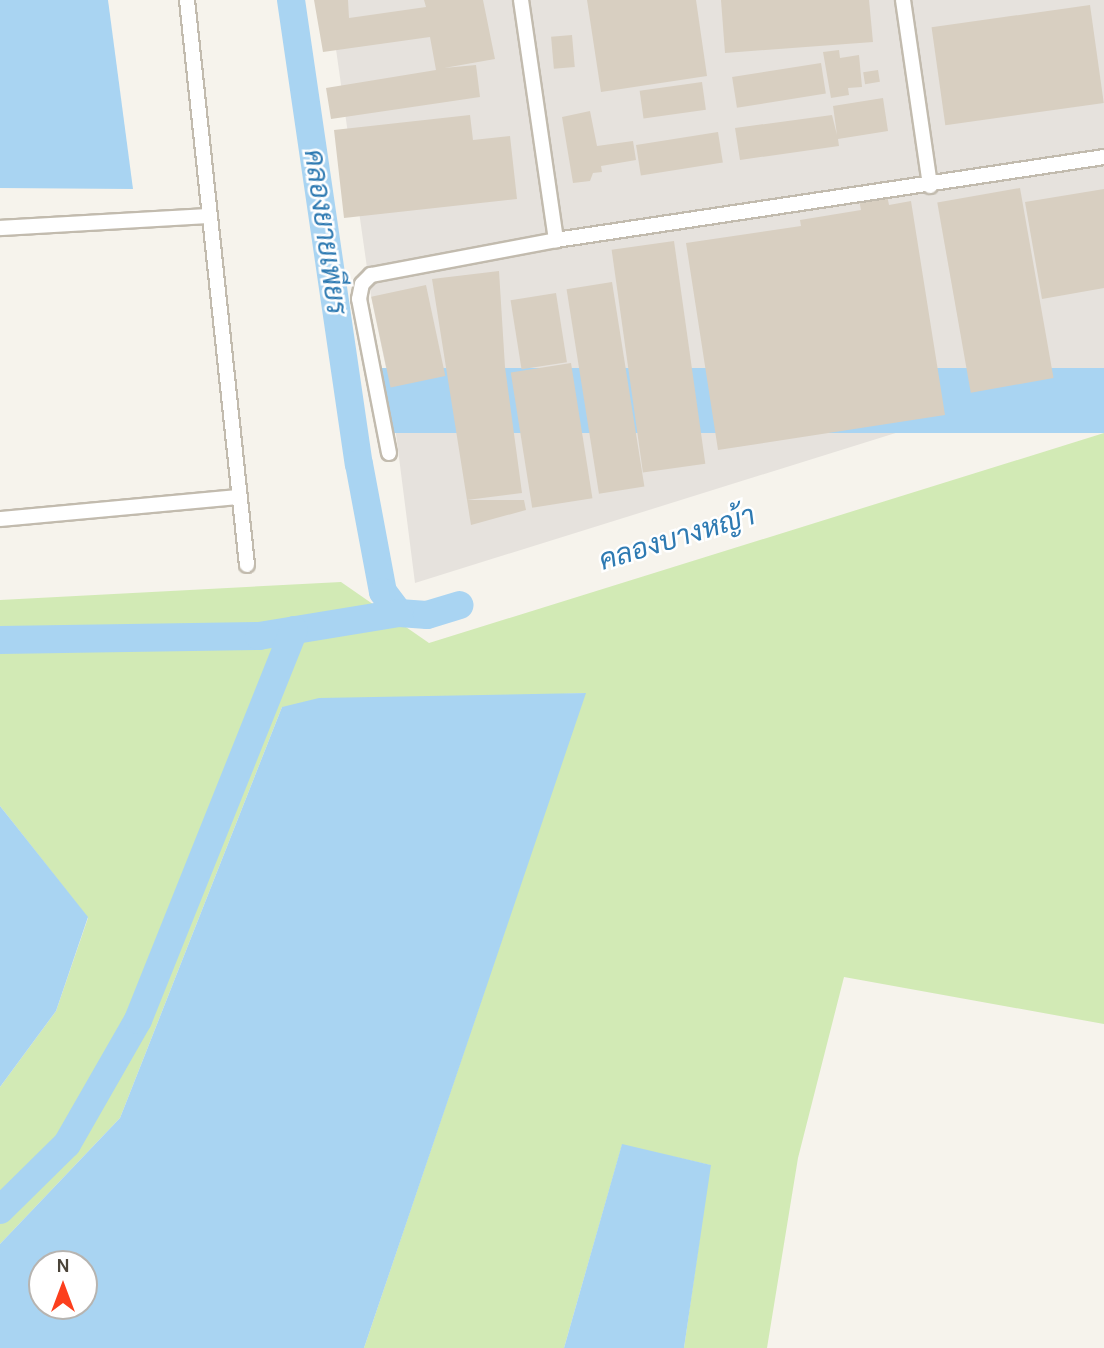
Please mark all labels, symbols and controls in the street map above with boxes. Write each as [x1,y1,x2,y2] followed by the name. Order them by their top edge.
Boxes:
[297,147,353,317] water label: คลองยายเพียร
[595,498,759,578] water label: คลองบางหญ้า
[28,1250,98,1320] north arrow
[56,1255,70,1277] text: N

